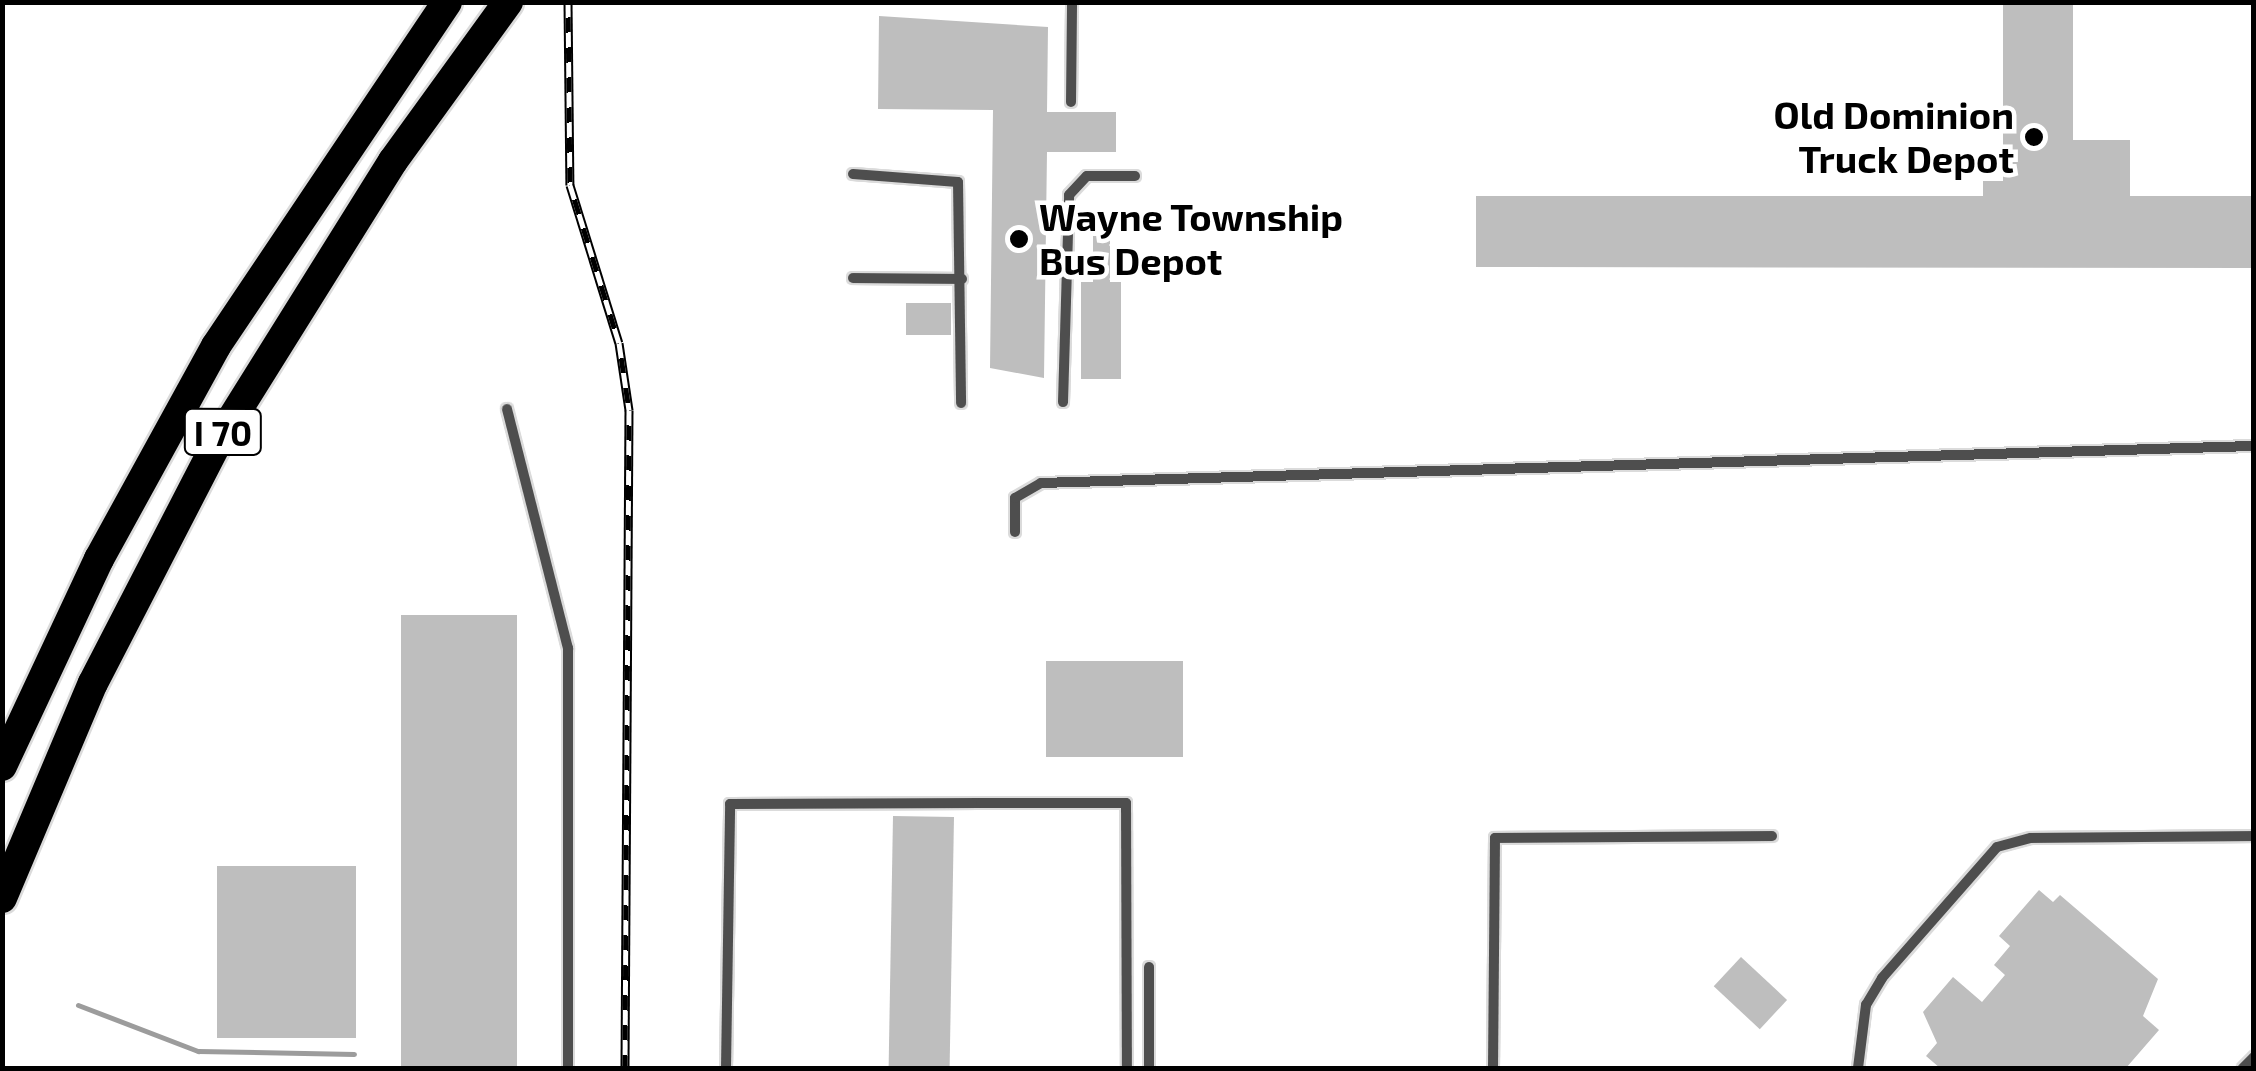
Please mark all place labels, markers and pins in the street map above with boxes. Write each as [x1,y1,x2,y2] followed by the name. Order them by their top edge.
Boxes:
[1774,92,2014,182] place label: Old Dominion Truck Depot
[2023,126,2045,148] marker: Old Dominion Truck Depot
[1039,194,1344,284] place label: Wayne Township Bus Depot
[1008,228,1030,250] marker: Wayne Township Bus Depot

